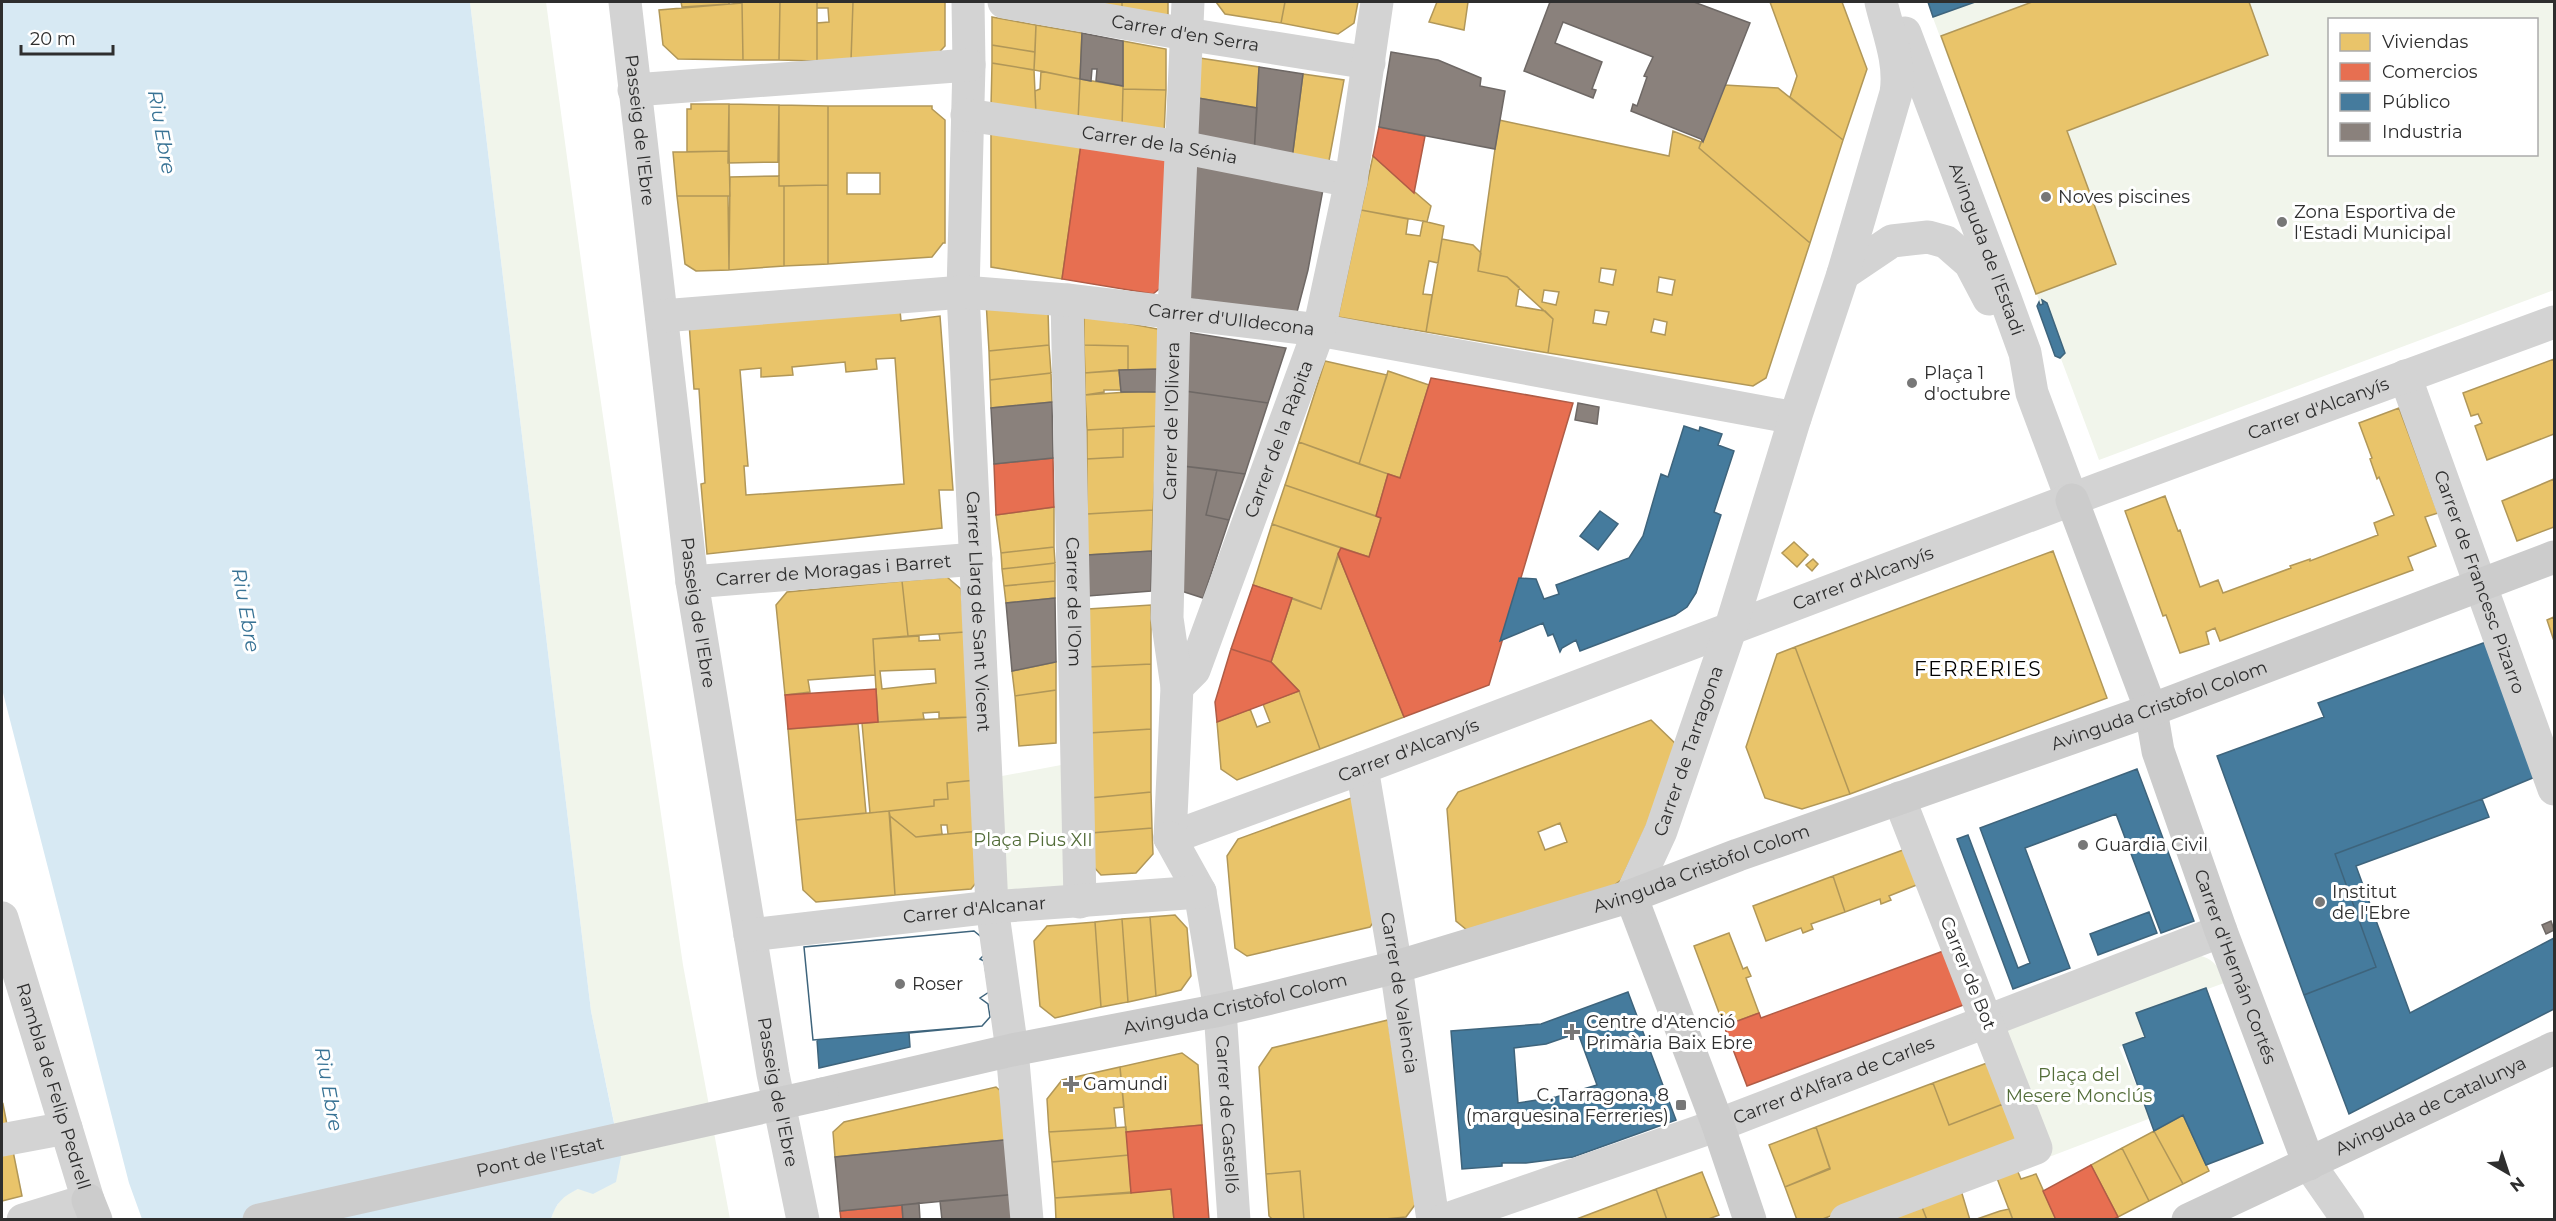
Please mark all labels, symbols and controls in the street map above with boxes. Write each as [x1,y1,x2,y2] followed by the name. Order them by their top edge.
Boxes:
[1110,10,1261,56] street label: Carrer d'en Serra
[21,18,112,56] scale bar
[2328,18,2538,156] legend
[30,28,76,50] text: 20 m
[2382,31,2469,53] text: Viviendas
[620,53,659,207] street label: Passeig de l'Ebre
[2382,61,2478,83] text: Comercios
[143,88,181,176] water label: Riu Ebre
[2382,91,2450,113] text: Público
[1080,121,1240,169] street label: Carrer de la Sénia
[2382,121,2463,143] text: Industria
[1944,160,2029,339] street label: Avinguda de l'Estadi
[2058,186,2190,208] place label: Noves piscines
[2039,190,2053,204] marker: Noves piscines
[2294,201,2456,244] place label: Zona Esportiva de l'Estadi Municipal
[2275,215,2289,229] marker: Zona Esportiva de l'Estadi Municipal
[1147,299,1316,340] street label: Carrer d'Ulldecona
[1159,341,1184,500] street label: Carrer de l'Olivera
[1240,357,1318,521] street label: Carrer de la Ràpita
[1924,362,2011,405] place label: Plaça 1 d'octubre
[2245,372,2392,445] street label: Carrer d'Alcanyís
[1905,376,1919,390] marker: Plaça 1 d'octubre
[2429,467,2530,697] street label: Carrer de Francesc Pizarro
[961,490,995,733] street label: Carrer Llarg de Sant Vicent
[676,536,720,690] street label: Passeig de l'Ebre
[1061,537,1086,667] street label: Carrer de l'Om
[1789,542,1937,615] street label: Carrer d'Alcanyís
[715,550,952,591] street label: Carrer de Moragas i Barret
[227,566,265,654] water label: Riu Ebre
[2048,656,2270,755] street label: Avinguda Cristòfol Colom
[1914,657,2042,681] district label: FERRERIES
[1649,663,1728,839] street label: Carrer de Tarragona
[1335,714,1482,787] street label: Carrer d'Alcanyís
[1591,820,1813,918] street label: Avinguda Cristòfol Colom
[973,829,1093,851] park label: Plaça Pius XII
[2095,834,2208,856] place label: Guardia Civil
[2076,838,2090,852] marker: Guardia Civil
[2189,866,2281,1067] street label: Carrer d'Hernán Cortés
[2332,881,2411,924] place label: Institut de l'Ebre
[902,892,1047,928] street label: Carrer d'Alcanar
[2313,895,2327,909] marker: Institut de l'Ebre
[1376,910,1422,1075] street label: Carrer de València
[1935,913,2001,1033] street label: Carrer de Bot
[1121,969,1349,1039] street label: Avinguda Cristòfol Colom
[912,973,963,995] place label: Roser
[893,977,907,991] marker: Roser
[11,980,95,1192] street label: Rambla de Felip Pedrell
[1586,1011,1753,1054] place label: Centre d'Atenció Primària Baix Ebre
[753,1015,803,1169] street label: Passeig de l'Ebre
[1563,1023,1581,1041] marker: Centre d'Atenció Primària Baix Ebre
[1730,1032,1938,1129] street label: Carrer d'Alfara de Carles
[1211,1034,1243,1194] street label: Carrer de Castelló
[310,1045,348,1133] water label: Riu Ebre
[2331,1052,2530,1160] street label: Avinguda de Catalunya
[2006,1064,2153,1107] park label: Plaça del Mesere Monclús
[1083,1073,1168,1095] place label: Gamundi
[1064,1077,1078,1091] marker: Gamundi
[1466,1084,1669,1127] place label: C. Tarragona, 8 (marquesina Ferreries)
[1674,1098,1688,1112] marker: C. Tarragona, 8 (marquesina Ferreries)
[474,1132,606,1182] street label: Pont de l'Estat
[2478,1143,2538,1203] north arrow
[2506,1173,2528,1196] text: N

